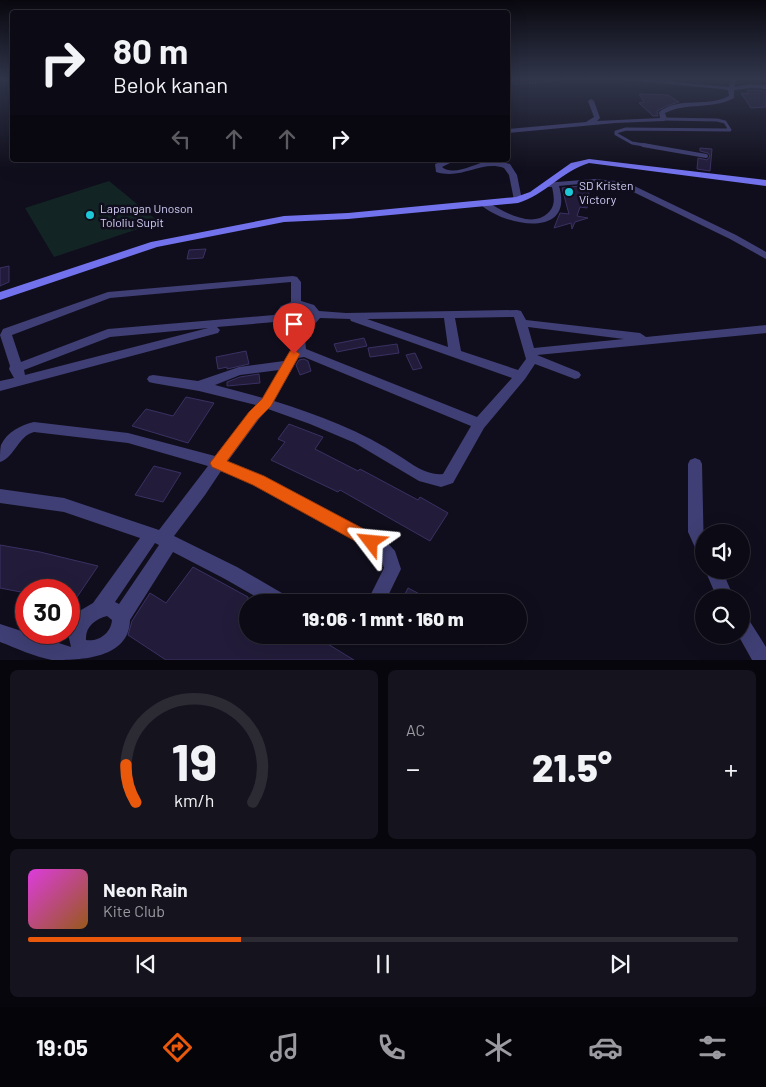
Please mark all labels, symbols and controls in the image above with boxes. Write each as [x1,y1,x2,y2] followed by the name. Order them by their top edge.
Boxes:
[113,29,188,71] text: 80 m
[30,30,95,95] icon: right
[113,71,228,97] text: Belok kanan
[167,125,195,153] icon: left
[220,125,248,153] icon: ahead
[273,125,301,153] icon: ahead
[326,125,354,153] icon: right
[579,178,633,206] place label: SD Kristen Victory
[563,186,575,198] marker: SD Kristen Victory
[100,201,193,229] place label: Lapangan Unoson Tololiu Supit
[84,209,96,221] marker: Lapangan Unoson Tololiu Supit
[273,303,315,354] pin
[280,310,308,338] icon: arrive
[344,515,396,567] position arrow
[695,524,750,644] map controls
[695,524,750,579] button: sound
[15,579,80,644] speed limit sign: 30
[695,589,750,644] button: search
[302,607,464,630] text: 19:06 · 1 mnt · 160 m
[406,720,425,739] text: AC
[171,729,217,791] text: 19
[532,744,612,790] text: 21.5°
[406,751,420,785] text: −
[724,751,738,785] text: +
[174,789,214,811] text: km/h
[103,878,188,901] text: Neon Rain
[103,901,165,920] text: Kite Club
[132,950,160,978] icon: previous
[369,950,397,978] icon: pause
[606,950,634,978] icon: next
[160,1030,195,1065] icon: directions
[267,1030,302,1065] icon: music
[374,1030,409,1065] icon: phone
[481,1030,516,1065] icon: climate
[588,1030,623,1065] icon: car
[695,1030,730,1065] icon: filters
[36,1034,88,1060] text: 19:05

